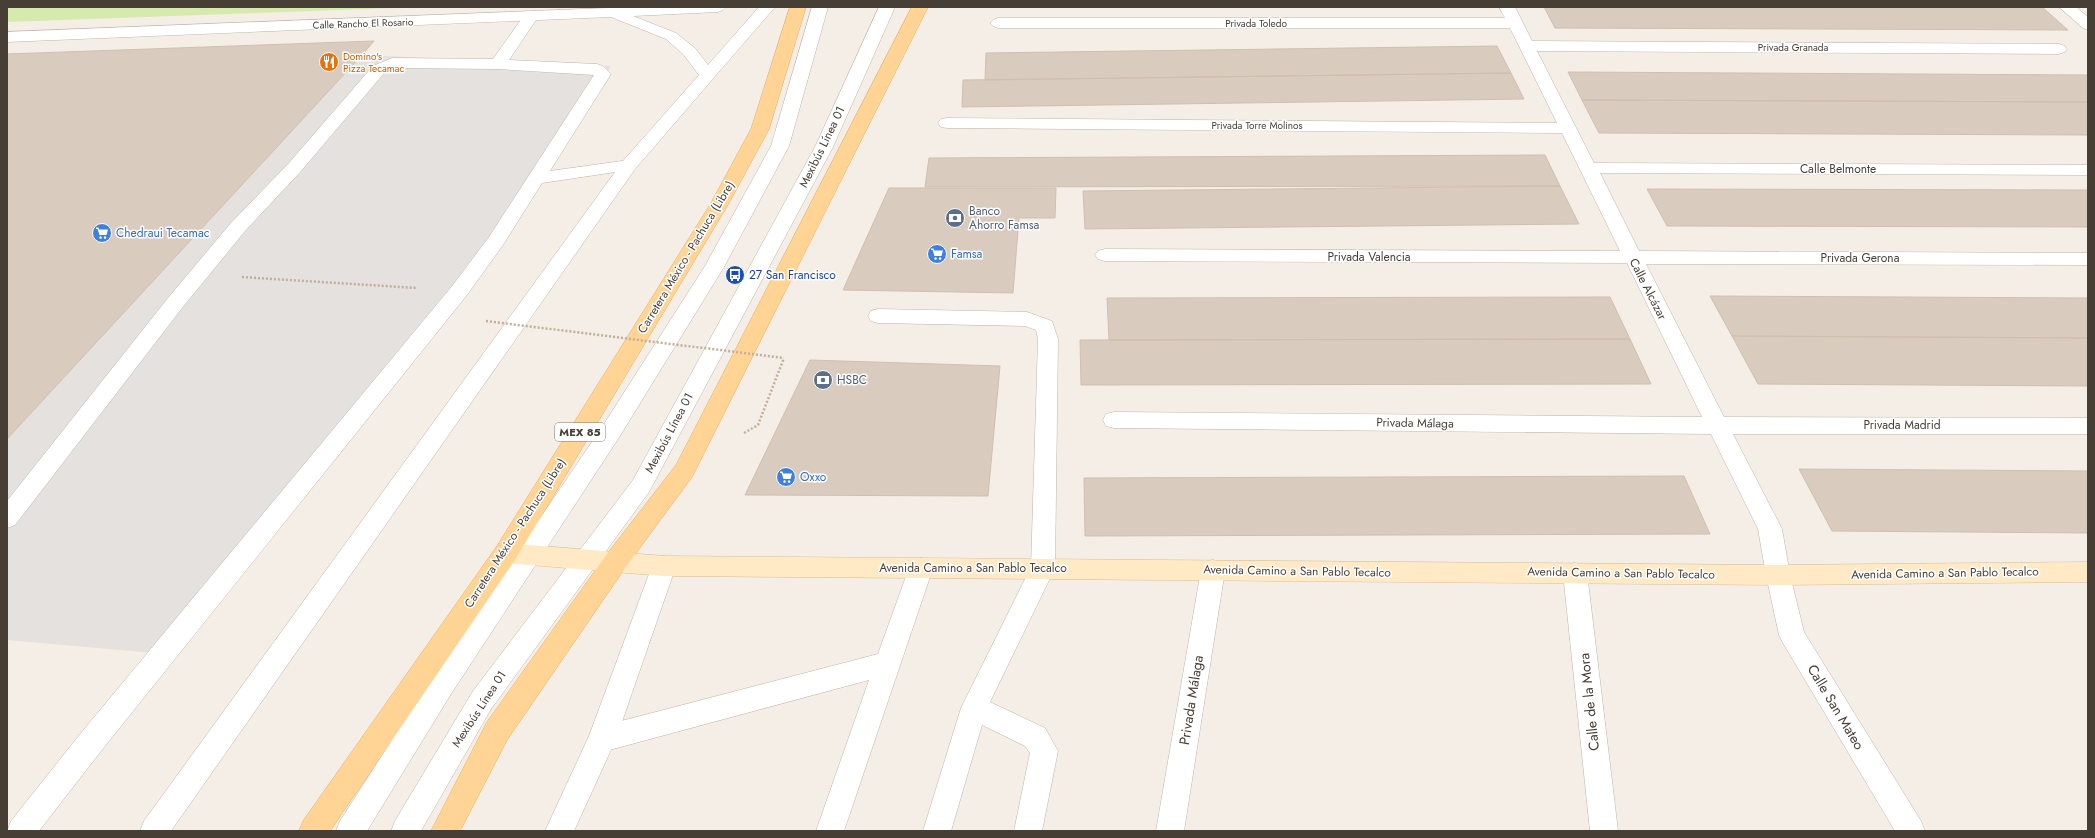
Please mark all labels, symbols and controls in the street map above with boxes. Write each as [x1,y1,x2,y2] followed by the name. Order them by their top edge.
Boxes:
[312,14,414,33] street label: Calle Rancho El Rosario
[1225,16,1287,31] street label: Privada Toledo
[1758,40,1828,55] street label: Privada Granada
[343,49,404,76] place label: Domino's Pizza Tecamac
[318,51,340,73] restaurant icon: Domino's Pizza Tecamac
[795,103,849,191] street label: Mexibús Línea 01
[1211,118,1303,133] street label: Privada Torre Molinos
[1800,160,1876,178] street label: Calle Belmonte
[633,177,739,337] street label: Carretera México - Pachuca (Libre)
[969,202,1040,234] place label: Banco Ahorro Famsa
[944,207,966,229] bank icon: Banco Ahorro Famsa
[91,222,113,244] supermarket icon: Chedraui Tecamac
[116,224,210,242] place label: Chedraui Tecamac
[926,243,948,265] supermarket icon: Famsa
[951,245,983,263] place label: Famsa
[1327,248,1411,266] street label: Privada Valencia
[1821,249,1900,267] street label: Privada Gerona
[1625,255,1672,324] street label: Calle Alcázar
[724,264,746,286] bus stop icon: 27 San Francisco
[749,266,836,284] place label: 27 San Francisco
[812,369,834,391] bank icon: HSBC
[837,371,867,389] place label: HSBC
[640,390,698,476] street label: Mexibús Línea 01
[1376,413,1454,433] street label: Privada Málaga
[1863,416,1941,434] street label: Privada Madrid
[555,423,605,441] road number: MEX 85
[460,455,570,611] street label: Carretera México - Pachuca (Libre)
[775,466,797,488] supermarket icon: Oxxo
[800,468,827,486] place label: Oxxo
[879,559,1067,577] street label: Avenida Camino a San Pablo Tecalco
[1203,560,1391,582] street label: Avenida Camino a San Pablo Tecalco
[1527,562,1715,584] street label: Avenida Camino a San Pablo Tecalco
[1851,562,2039,584] street label: Avenida Camino a San Pablo Tecalco
[1574,652,1604,752] street label: Calle de la Mora
[1174,654,1208,746] street label: Privada Málaga
[1803,661,1870,754] street label: Calle San Mateo
[447,667,511,751] street label: Mexibús Línea 01

